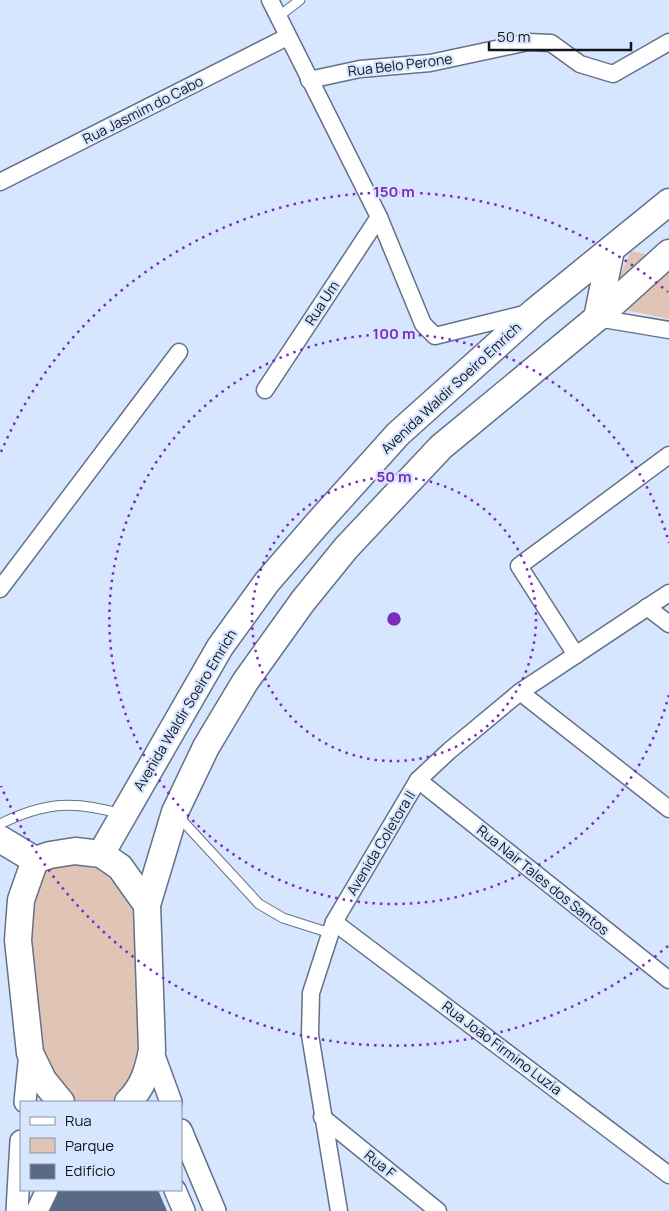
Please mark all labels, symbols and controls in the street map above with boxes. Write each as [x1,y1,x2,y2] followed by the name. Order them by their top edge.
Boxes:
[489,20,632,52] scale bar
[497,26,531,47] text: 50 m
[347,49,453,80] street label: Rua Belo Perone
[79,71,206,148] street label: Rua Jasmim do Cabo
[373,181,415,202] text: 150 m
[300,277,343,329] street label: Rua Um
[376,318,525,458] street label: Avenida Waldir Soeiro Emrich
[373,323,415,344] text: 100 m
[376,466,412,487] text: 50 m
[385,610,403,628] centre of rings
[129,626,240,794] street label: Avenida Waldir Soeiro Emrich
[342,787,419,899] street label: Avenida Coletora II
[473,820,613,939] street label: Rua Nair Tales dos Santos
[439,996,566,1099] street label: Rua João Firmino Luzia
[20,1101,182,1191] legend
[65,1110,92,1131] text: Rua
[65,1135,114,1156] text: Parque
[361,1145,400,1182] street label: Rua F
[65,1160,116,1181] text: Edifício

